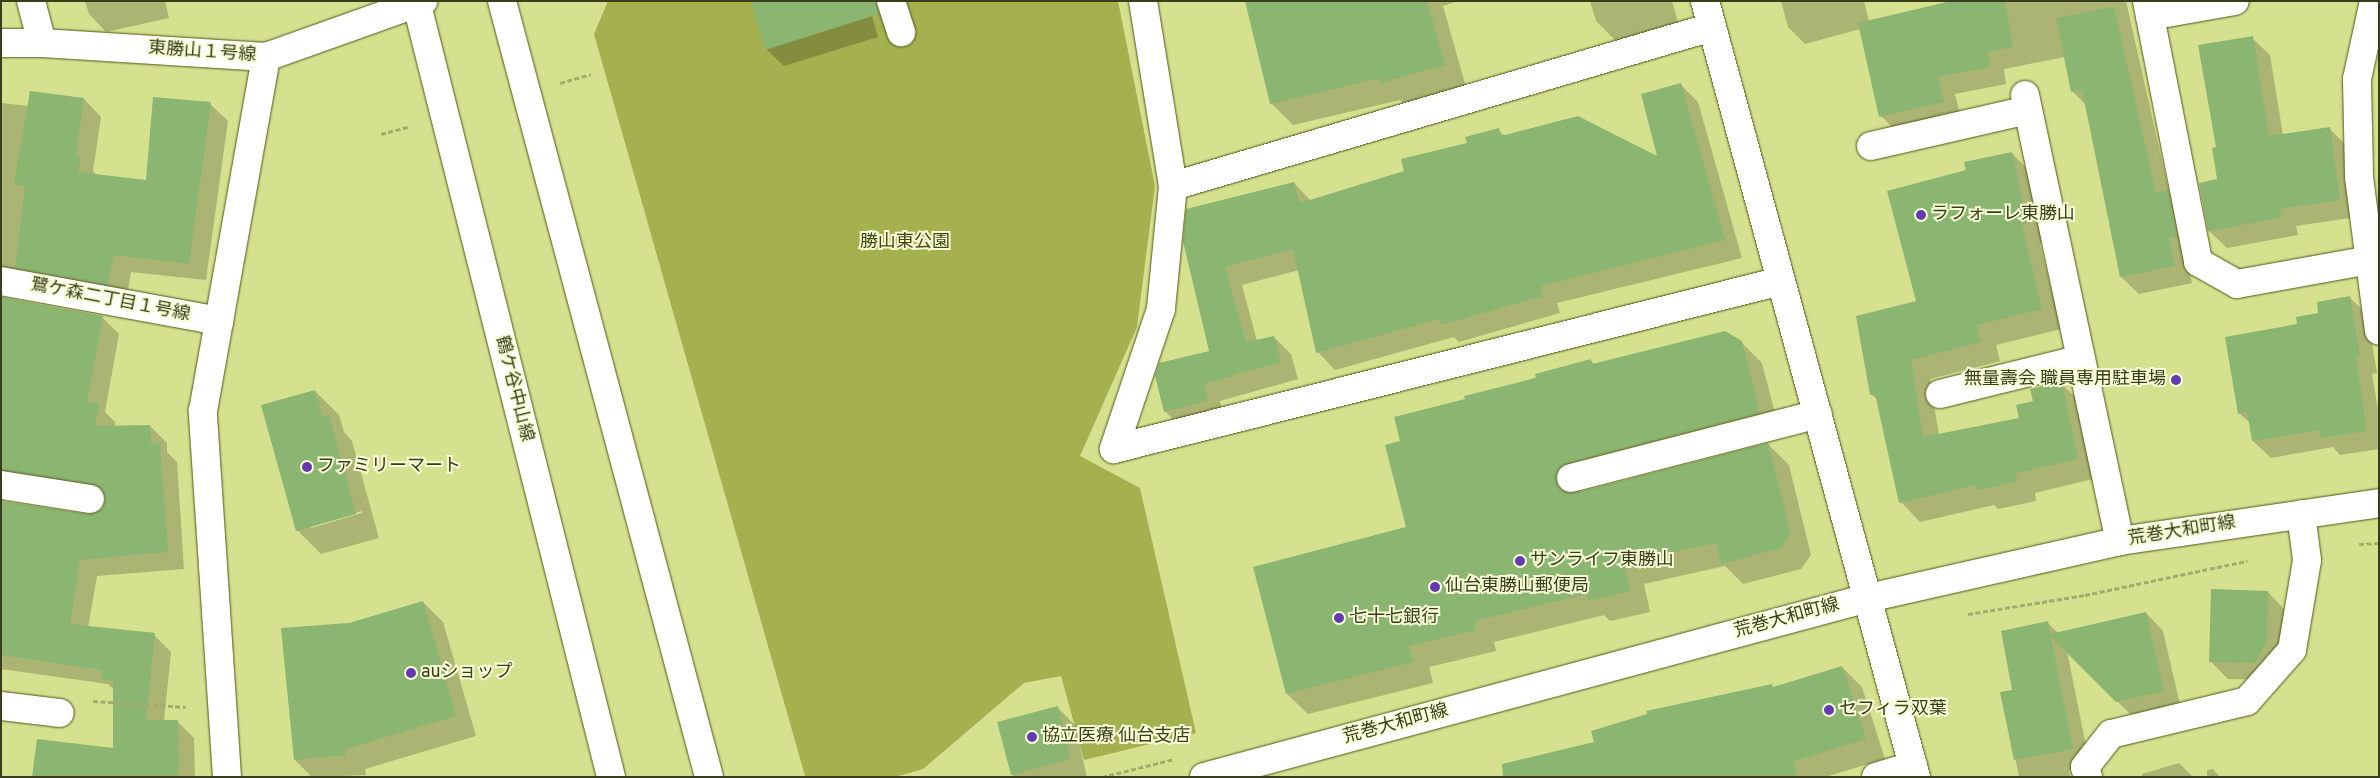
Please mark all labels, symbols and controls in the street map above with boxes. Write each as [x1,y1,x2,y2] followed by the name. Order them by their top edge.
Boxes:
[147,38,257,68] street label: 東勝山１号線
[1931,204,2075,226] place label: ラフォーレ東勝山
[1915,209,1927,221] marker: ラフォーレ東勝山
[860,232,950,254] park label: 勝山東公園
[28,275,192,327] street label: 鷺ケ森二丁目１号線
[489,334,537,444] street label: 鶴ケ谷中山線
[1964,369,2166,391] place label: 無量壽会 職員専用駐車場
[2170,374,2182,386] marker: 無量壽会 職員専用駐車場
[317,456,461,478] place label: ファミリーマート
[301,461,313,473] marker: ファミリーマート
[2127,513,2237,551] street label: 荒巻大和町線
[1530,550,1674,572] place label: サンライフ東勝山
[1514,555,1526,567] marker: サンライフ東勝山
[1445,576,1589,598] place label: 仙台東勝山郵便局
[1429,581,1441,593] marker: 仙台東勝山郵便局
[1732,595,1842,643] street label: 荒巻大和町線
[1349,607,1439,629] place label: 七十七銀行
[1333,612,1345,624] marker: 七十七銀行
[421,662,513,684] place label: auショップ
[405,667,417,679] marker: auショップ
[1839,699,1947,721] place label: セフィラ双葉
[1341,701,1451,749] street label: 荒巻大和町線
[1823,704,1835,716] marker: セフィラ双葉
[1042,726,1190,748] place label: 協立医療 仙台支店
[1026,731,1038,743] marker: 協立医療 仙台支店

